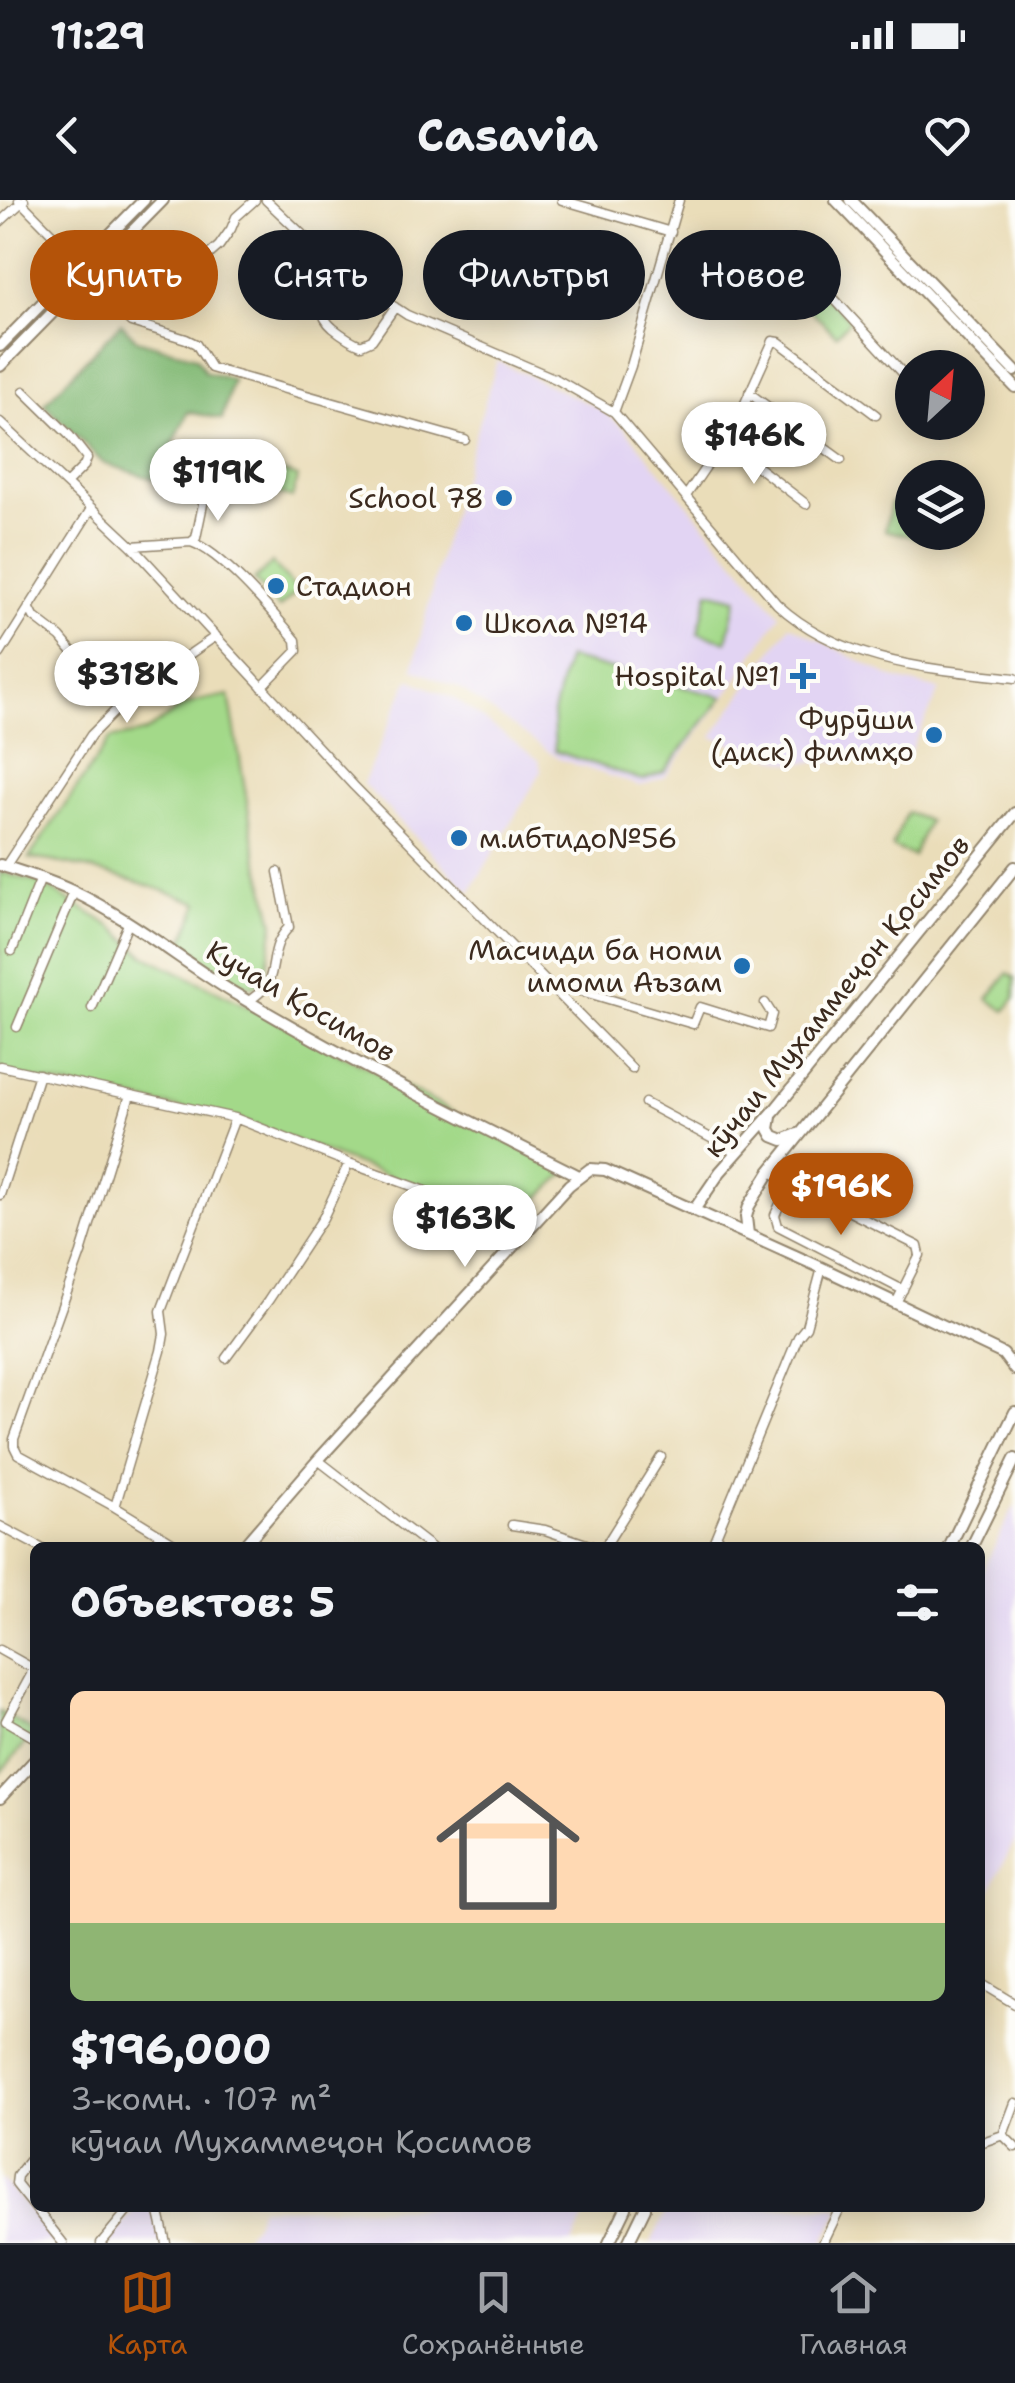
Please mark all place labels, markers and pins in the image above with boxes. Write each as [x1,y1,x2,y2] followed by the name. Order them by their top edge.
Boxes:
[684,402,824,487] pin: $146K
[148,439,288,524] pin: $119K
[348,479,484,517] place label: School 78
[493,487,515,509] marker: School 78
[296,567,412,605] place label: Стадион
[265,575,287,597] marker: Стадион
[484,604,648,642] place label: Школа №14
[453,612,475,634] marker: Школа №14
[57,641,197,726] pin: $318K
[614,657,780,695] place label: Hospital №1
[790,663,816,689] marker: Hospital №1
[710,700,914,770] place label: Фурӯши (диск) филмҳо
[923,724,945,746] marker: Фурӯши (диск) филмҳо
[479,819,677,857] place label: м.ибтидо№56
[448,827,470,849] marker: м.ибтидо№56
[468,931,722,1001] place label: Масчиди ба номи имоми Аъзам
[731,955,753,977] marker: Масчиди ба номи имоми Аъзам
[771,1153,911,1238] pin: $196K
[395,1185,535,1270] pin: $163K

